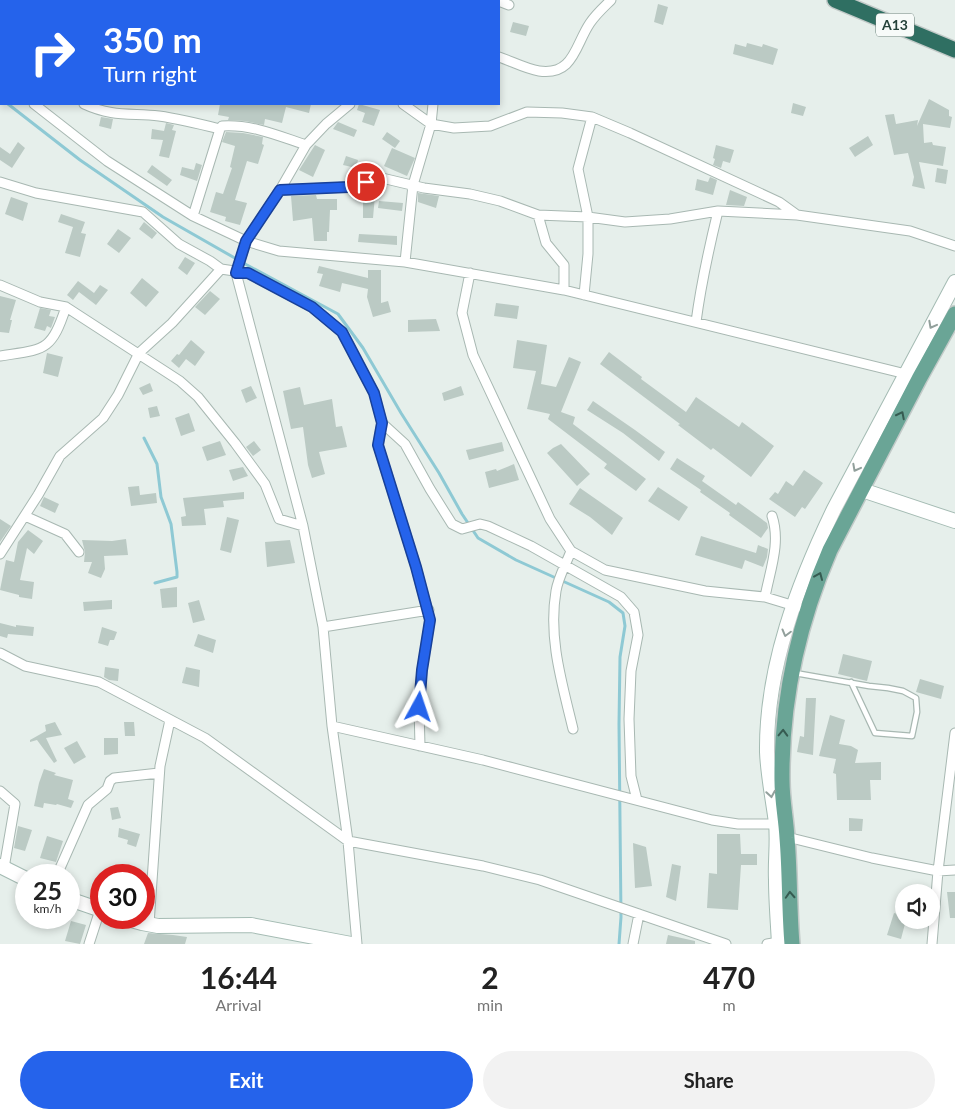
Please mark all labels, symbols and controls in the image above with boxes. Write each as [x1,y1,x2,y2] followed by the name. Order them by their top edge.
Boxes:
[876,14,914,36] road number: A13
[103,18,202,60] text: 350 m
[20,20,85,85] icon: right
[103,60,197,87] text: Turn right
[345,161,387,203] pin
[352,168,380,196] icon: arrive
[929,320,939,329] one-way arrow
[895,411,905,420] one-way arrow
[852,463,862,472] one-way arrow
[814,572,824,580] one-way arrow
[781,629,791,637] one-way arrow
[392,680,444,732] position arrow
[778,729,788,736] one-way arrow
[765,790,776,798] one-way arrow
[90,864,155,929] speed limit sign: 30
[33,875,62,905] text: 25
[895,884,940,929] map controls
[895,884,940,929] button: sound
[784,891,795,899] one-way arrow
[33,901,62,916] text: km/h
[200,959,277,995] text: 16:44
[481,959,499,995] text: 2
[703,959,755,995] text: 470
[215,995,262,1014] text: Arrival
[477,995,503,1014] text: min
[722,995,736,1014] text: m
[20,1051,473,1109] button: Exit
[483,1051,935,1109] button: Share

